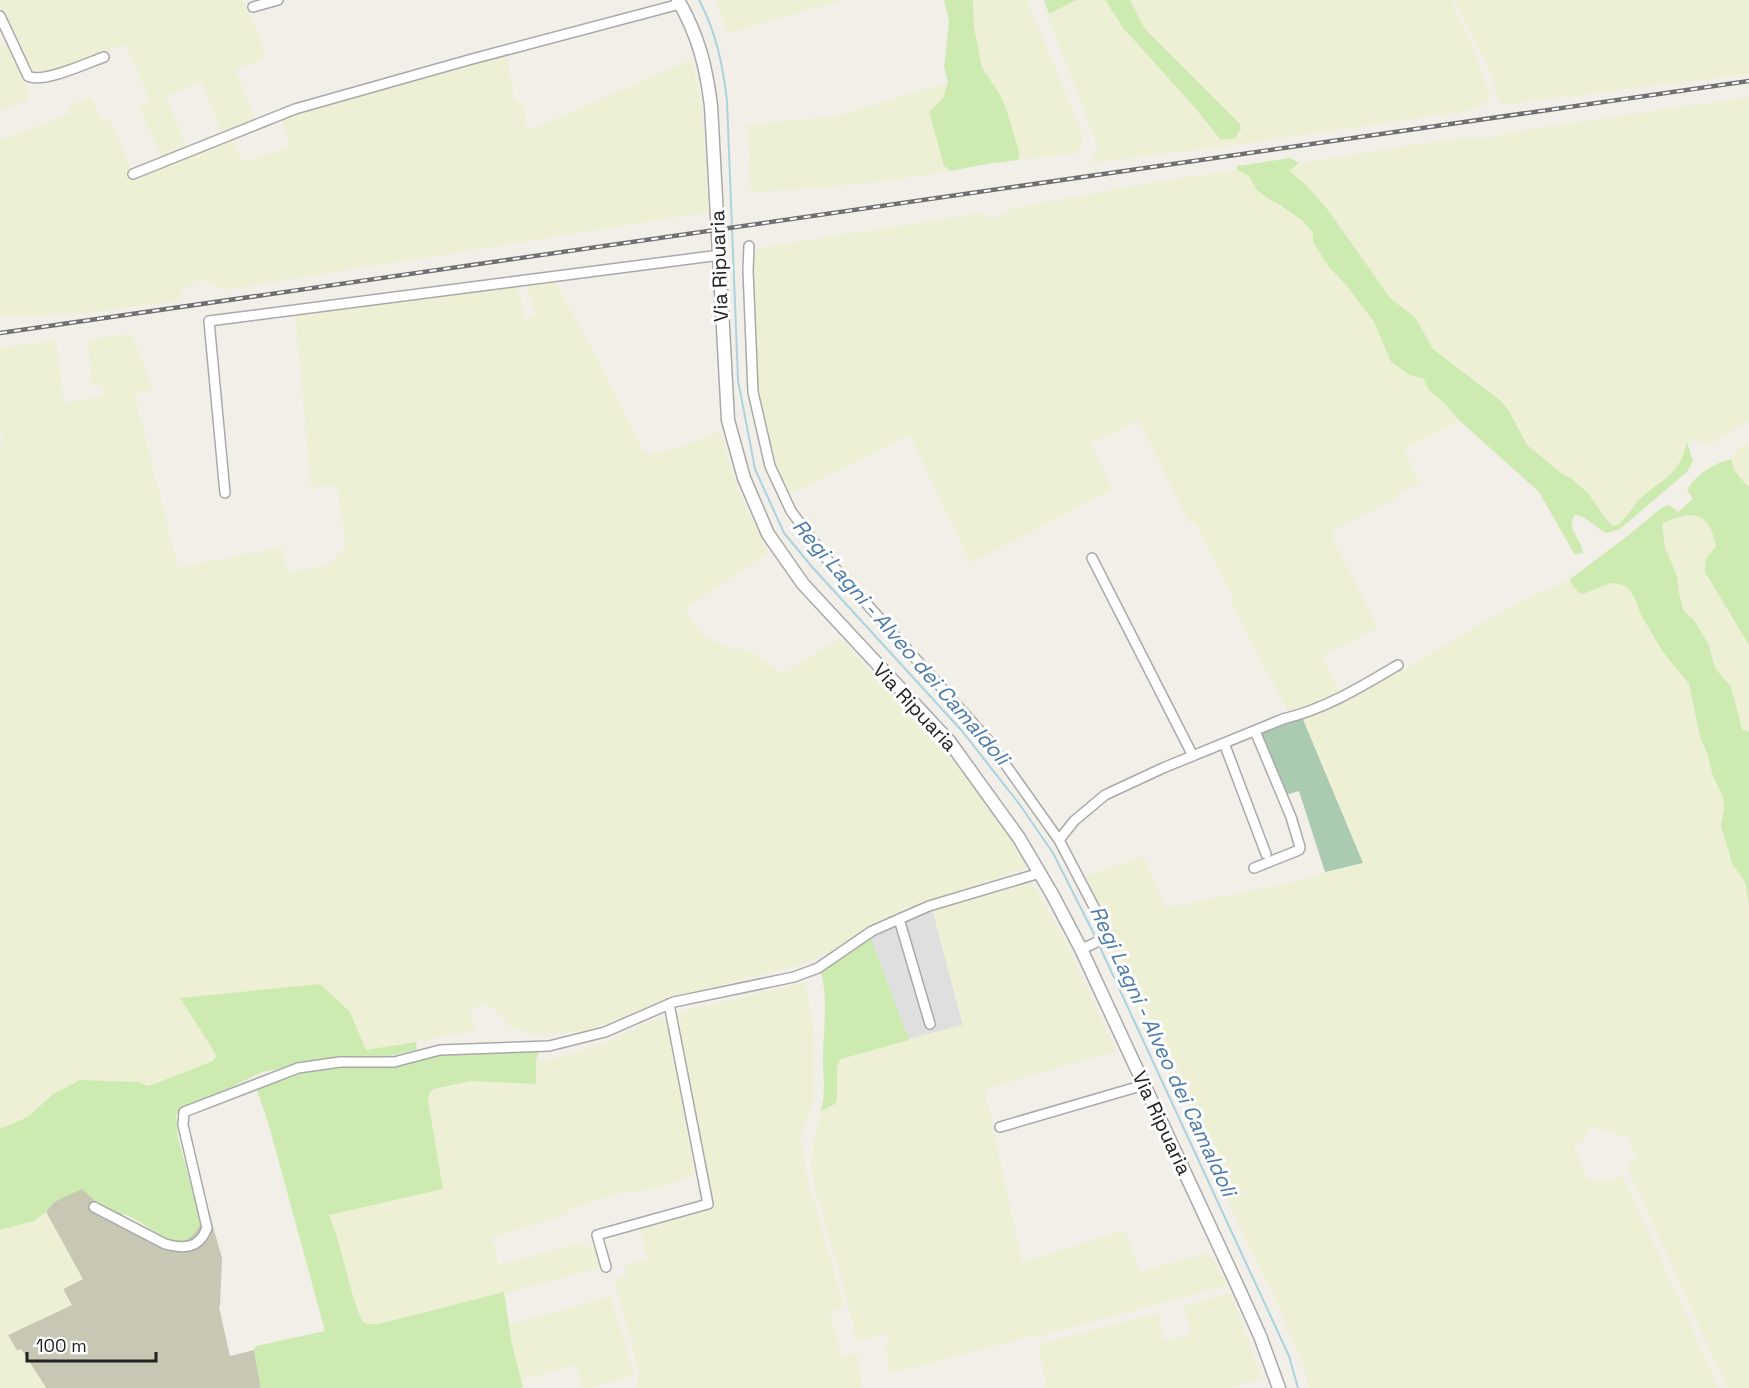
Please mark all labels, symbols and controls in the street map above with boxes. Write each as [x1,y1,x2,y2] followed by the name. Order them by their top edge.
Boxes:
[704,210,734,322] street label: Via Ripuaria
[787,513,1018,772] water label: Regi Lagni - Alveo dei Camaldoli
[867,657,963,757] street label: Via Ripuaria
[1084,901,1244,1203] water label: Regi Lagni - Alveo dei Camaldoli
[1127,1067,1197,1179] street label: Via Ripuaria
[27,1325,156,1363] scale bar
[36,1334,87,1357] text: 100 m

